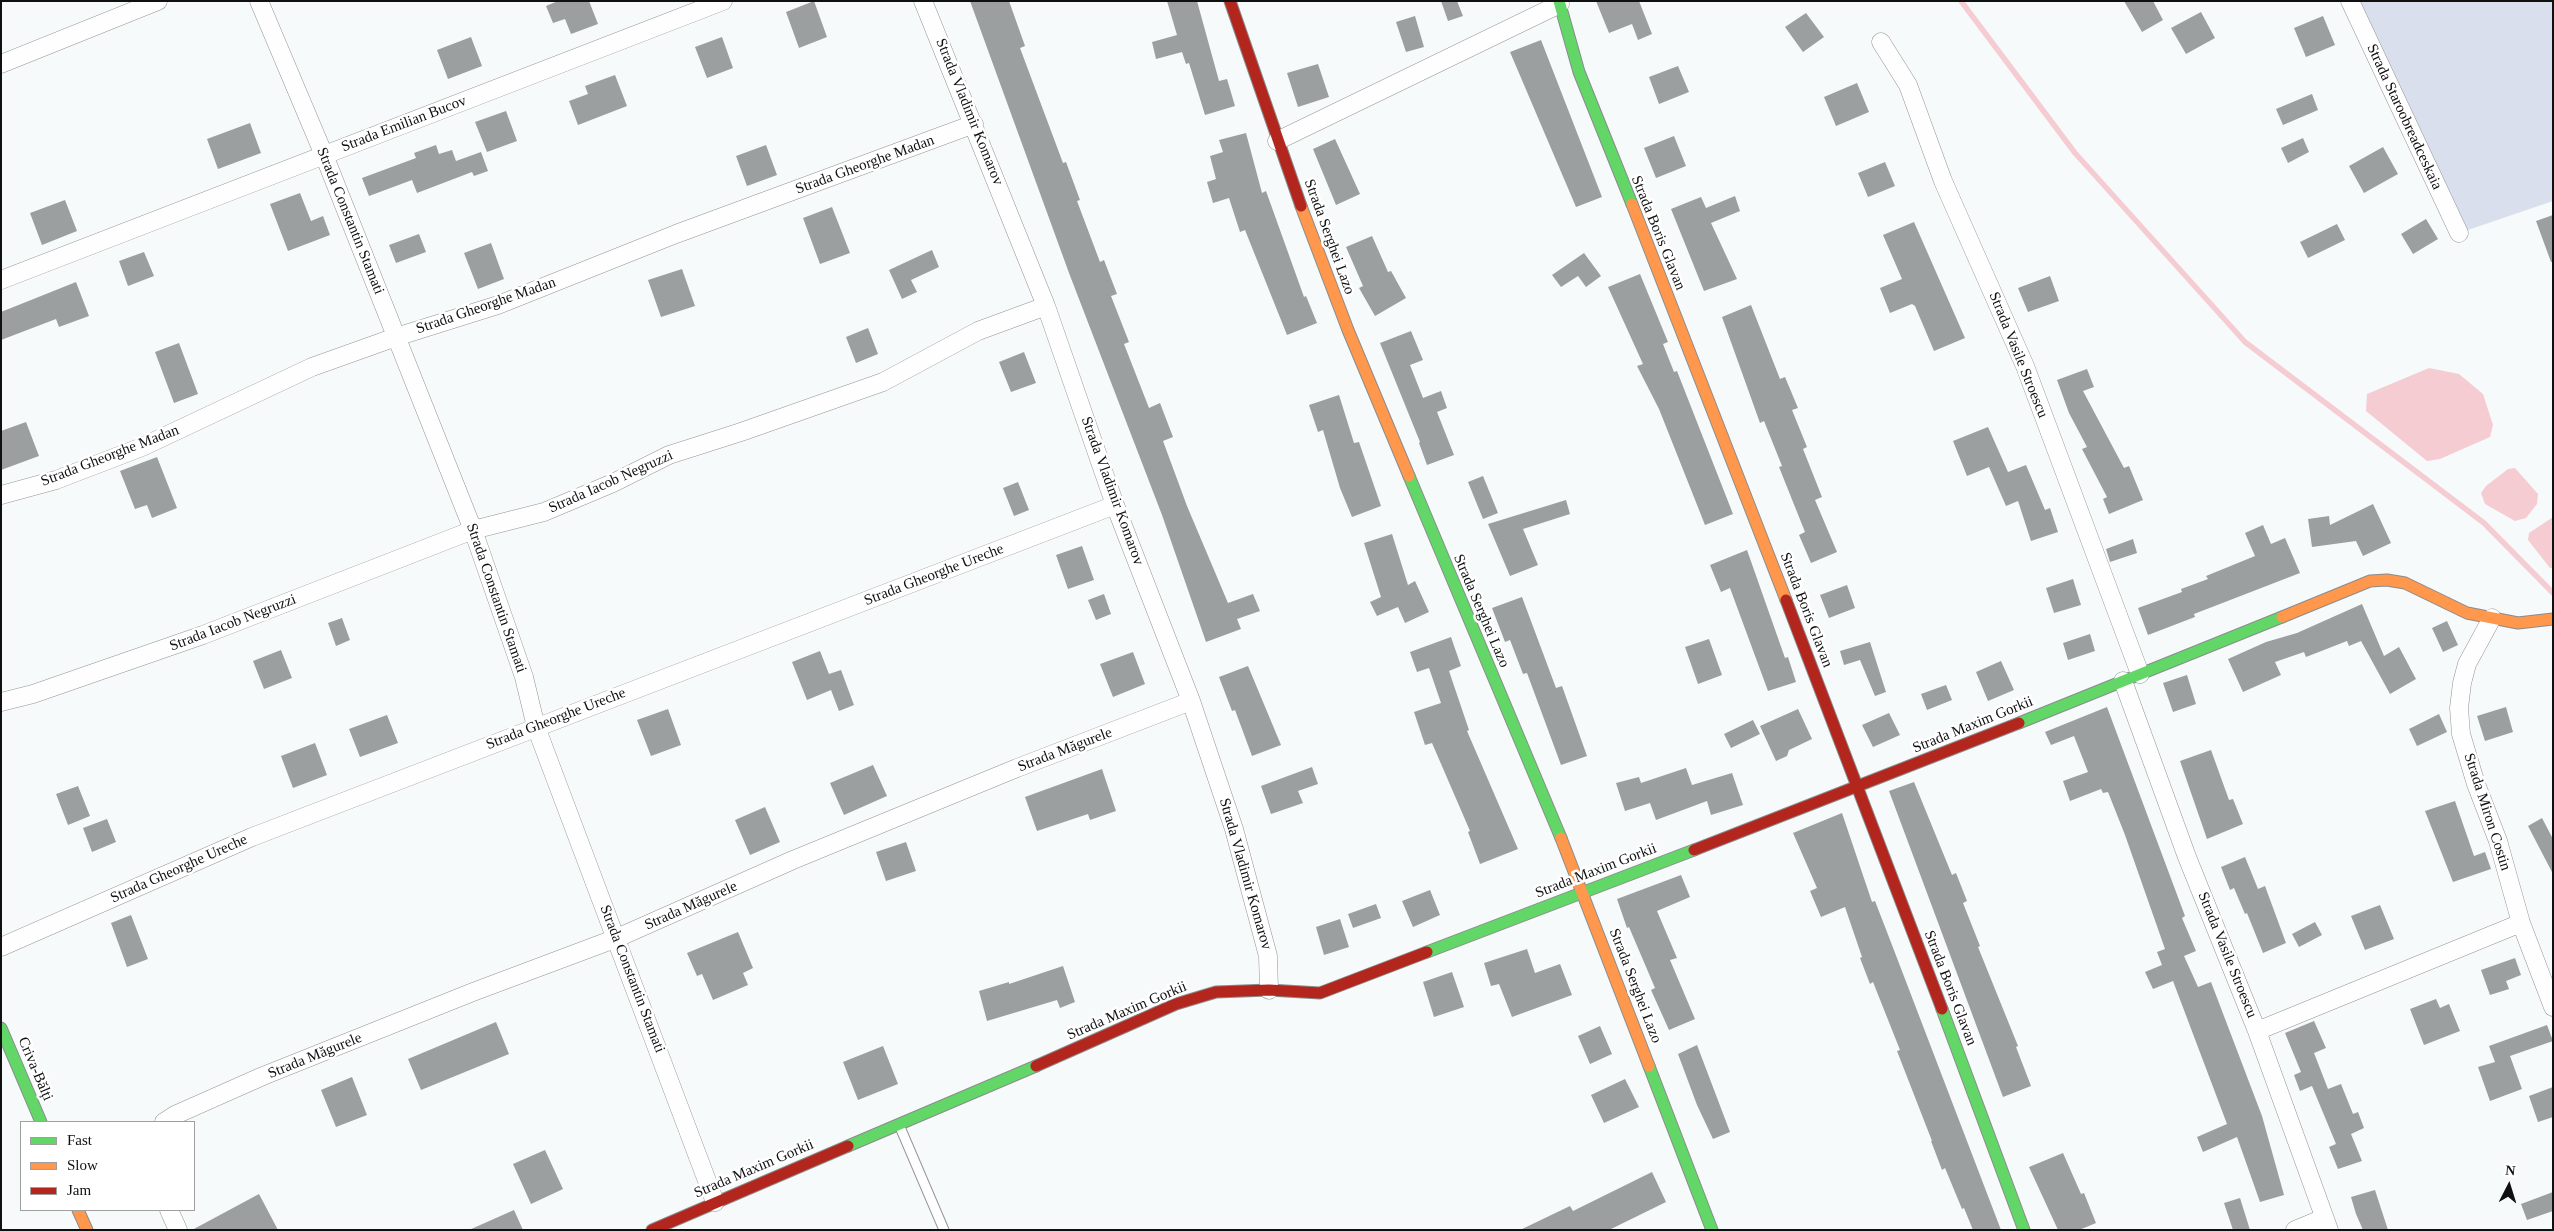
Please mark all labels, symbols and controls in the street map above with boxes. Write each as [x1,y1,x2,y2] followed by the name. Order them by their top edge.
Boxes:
[931,36,1007,188] street label: Strada Vladimir Komarov
[2362,41,2446,193] street label: Strada Staroobreadceskaia
[339,92,469,156] street label: Strada Emilian Bucov
[793,132,937,198] street label: Strada Gheorghe Madan
[312,145,388,297] street label: Strada Constantin Stamati
[1627,173,1689,293] street label: Strada Boris Glavan
[1300,177,1358,297] street label: Strada Serghei Lazo
[414,274,558,338] street label: Strada Gheorghe Madan
[1985,289,2051,421] street label: Strada Vasile Stroescu
[1077,414,1147,568] street label: Strada Vladimir Komarov
[38,421,182,491] street label: Strada Gheorghe Madan
[546,447,676,517] street label: Strada Iacob Negruzzi
[462,521,530,675] street label: Strada Constantin Stamati
[862,540,1006,610] street label: Strada Gheorghe Ureche
[1776,550,1836,670] street label: Strada Boris Glavan
[1449,552,1513,670] street label: Strada Serghei Lazo
[167,591,299,655] street label: Strada Iacob Negruzzi
[484,684,628,754] street label: Strada Gheorghe Ureche
[1910,693,2036,757] street label: Strada Maxim Gorkii
[1015,724,1115,776] street label: Strada Măgurele
[2460,751,2514,873] street label: Strada Miron Costin
[1215,796,1275,952] street label: Strada Vladimir Komarov
[108,831,250,907] street label: Strada Gheorghe Ureche
[1533,840,1659,902] street label: Strada Maxim Gorkii
[642,878,740,934] street label: Strada Măgurele
[2194,889,2260,1021] street label: Strada Vasile Stroescu
[596,903,668,1055] street label: Strada Constantin Stamati
[1605,926,1665,1046] street label: Strada Serghei Lazo
[1920,928,1980,1048] street label: Strada Boris Glavan
[1064,978,1190,1044] street label: Strada Maxim Gorkii
[265,1029,365,1083] street label: Strada Măgurele
[14,1034,56,1104] street label: Criva-Bălți
[20,1121,195,1211] legend
[67,1132,92,1148] text: Fast
[691,1136,817,1202] street label: Strada Maxim Gorkii
[67,1157,98,1173] text: Slow
[2484,1161,2534,1211] north arrow
[2505,1163,2516,1178] text: N
[67,1182,91,1198] text: Jam

